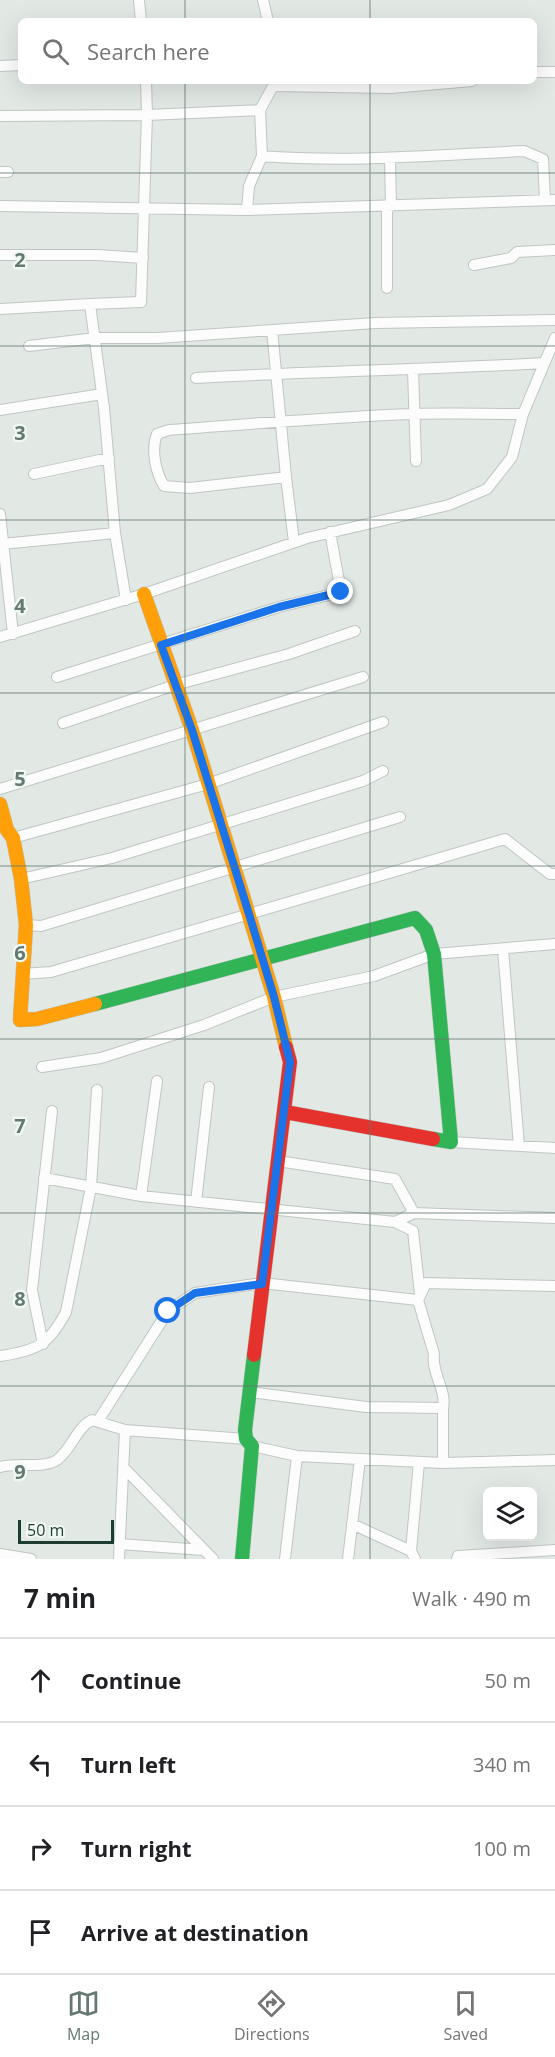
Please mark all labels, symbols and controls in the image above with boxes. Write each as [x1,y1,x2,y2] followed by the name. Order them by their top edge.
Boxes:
[18,18,537,84] search box
[39,35,72,68] icon: search
[87,36,210,66] text: Search here
[14,246,26,273] text: 2
[14,419,26,446] text: 3
[327,578,353,604] route end
[14,592,26,619] text: 4
[14,765,26,792] text: 5
[14,939,26,966] text: 6
[14,1112,26,1139] text: 7
[14,1285,26,1312] text: 8
[154,1297,180,1323] route start
[14,1458,26,1485] text: 9
[483,1487,537,1541] map controls
[483,1487,537,1541] button: layers
[18,1517,114,1544] scale bar
[27,1519,64,1541] text: 50 m
[24,1580,96,1616] text: 7 min
[412,1585,531,1612] text: Walk · 490 m
[24,1664,57,1697] icon: ahead
[81,1665,181,1695] text: Continue
[484,1667,531,1694] text: 50 m
[24,1748,57,1781] icon: left
[81,1749,176,1779] text: Turn left
[473,1751,531,1778] text: 340 m
[24,1832,57,1865] icon: right
[81,1833,192,1863] text: Turn right
[473,1835,531,1862] text: 100 m
[24,1916,57,1949] icon: arrive
[81,1917,309,1947] text: Arrive at destination
[67,1987,100,2045] tab: Map
[234,1987,310,2045] tab: Directions
[444,1987,488,2045] tab: Saved

